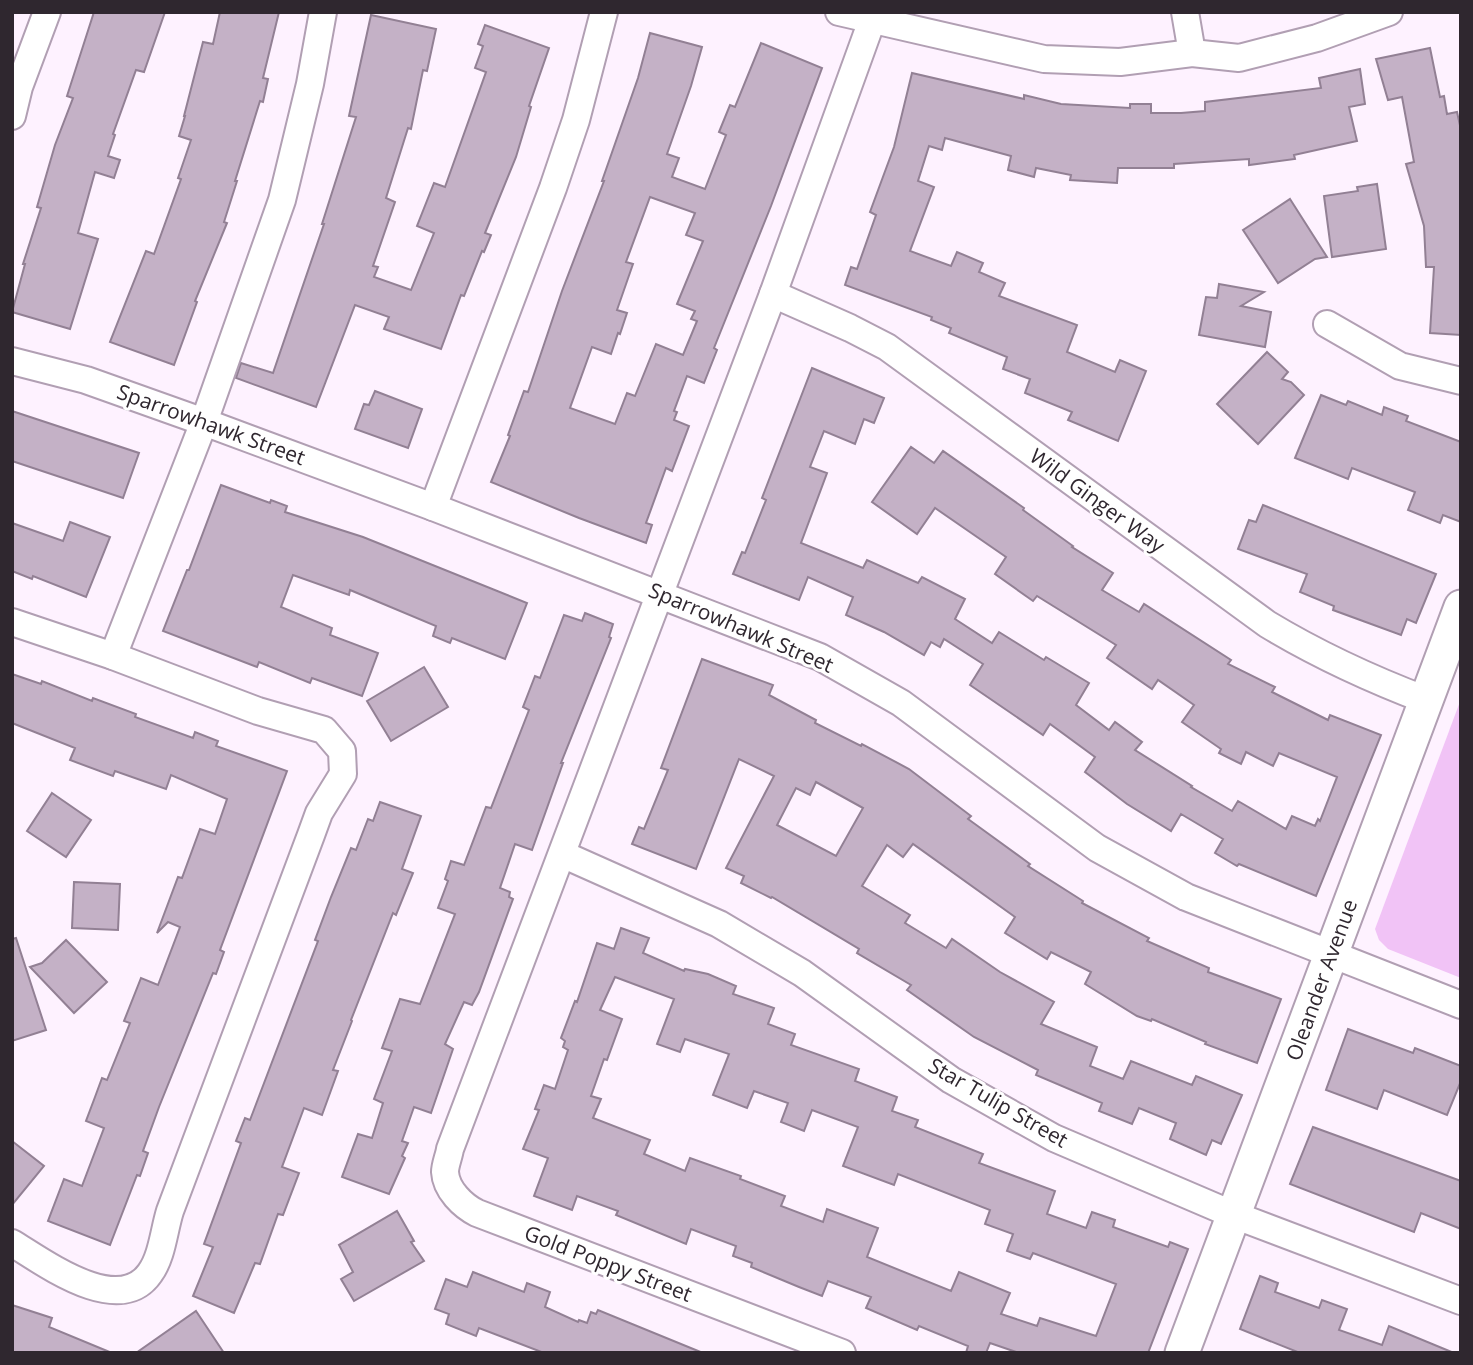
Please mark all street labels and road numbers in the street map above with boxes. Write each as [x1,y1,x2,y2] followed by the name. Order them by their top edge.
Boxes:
[113,377,309,471] street label: Sparrowhawk Street
[1024,442,1171,559] street label: Wild Ginger Way
[645,575,838,679] street label: Sparrowhawk Street
[1279,895,1363,1064] street label: Oleander Avenue
[924,1051,1073,1153] street label: Star Tulip Street
[521,1218,696,1308] street label: Gold Poppy Street

